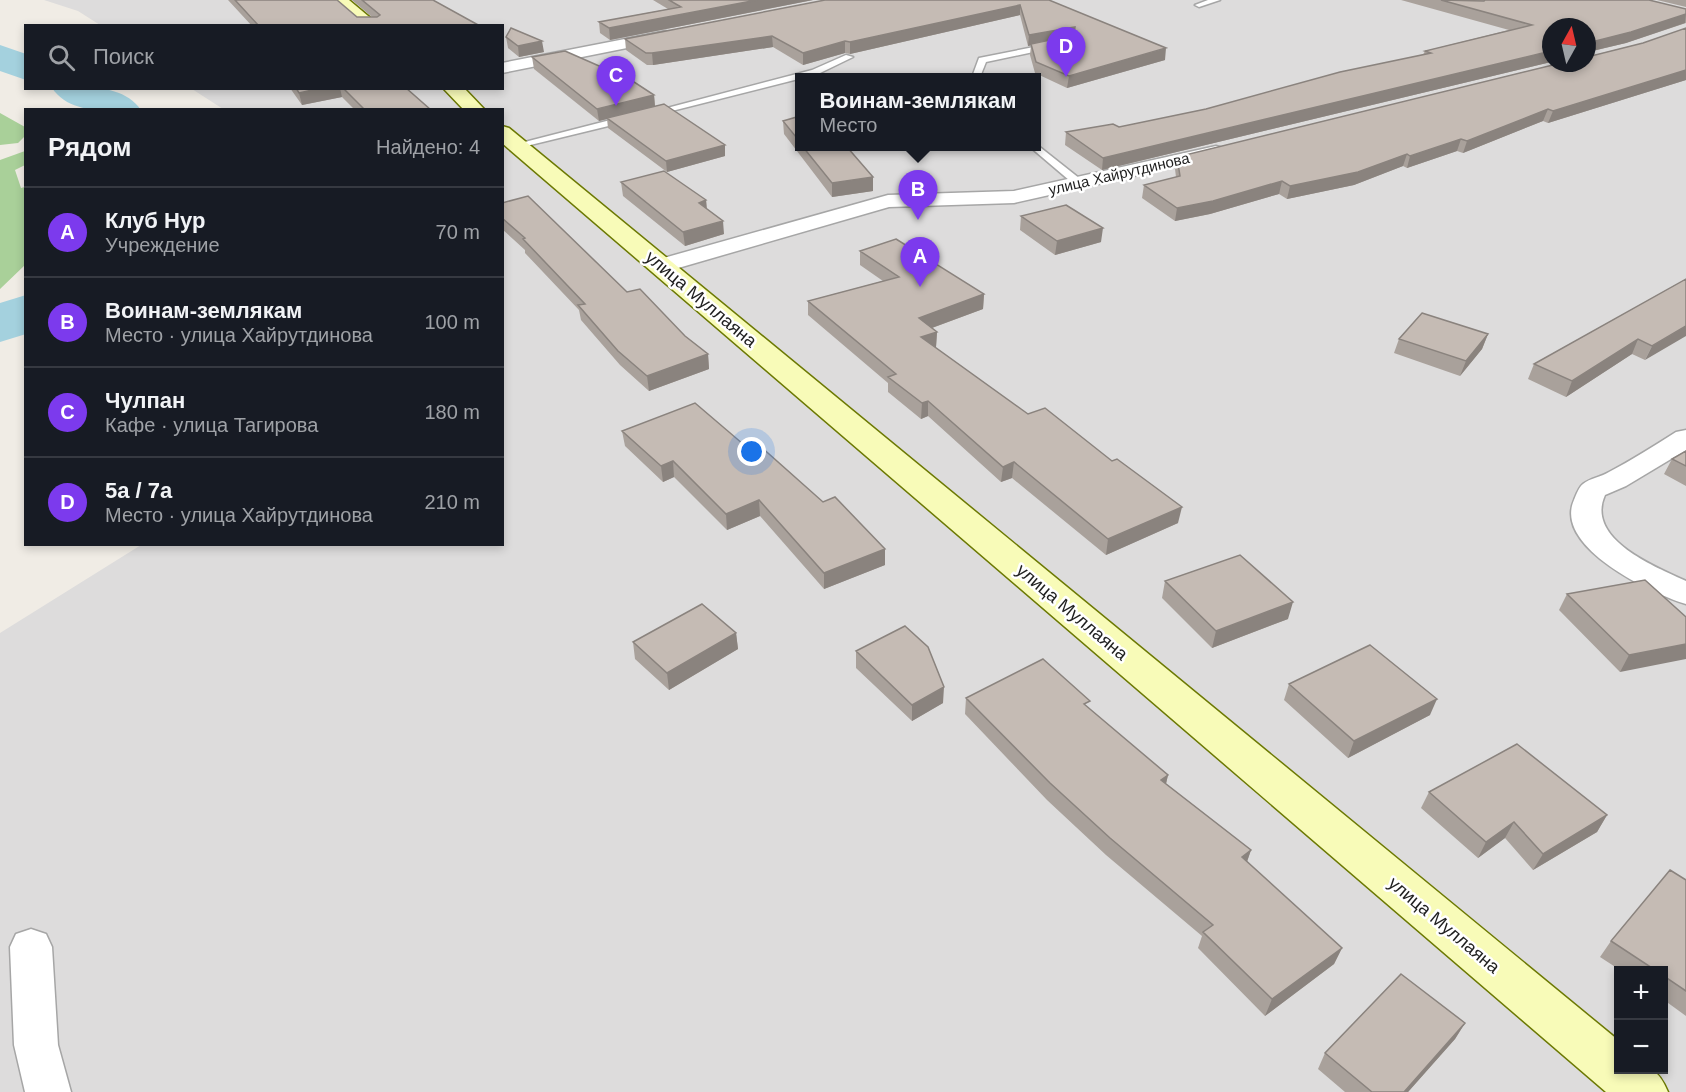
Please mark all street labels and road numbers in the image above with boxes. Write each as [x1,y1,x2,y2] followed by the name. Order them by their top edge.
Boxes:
[1047,149,1192,198] street label: улица Хайрутдинова
[641,247,761,352] street label: улица Муллаяна
[1012,560,1132,665] street label: улица Муллаяна
[1384,873,1504,978] street label: улица Муллаяна

